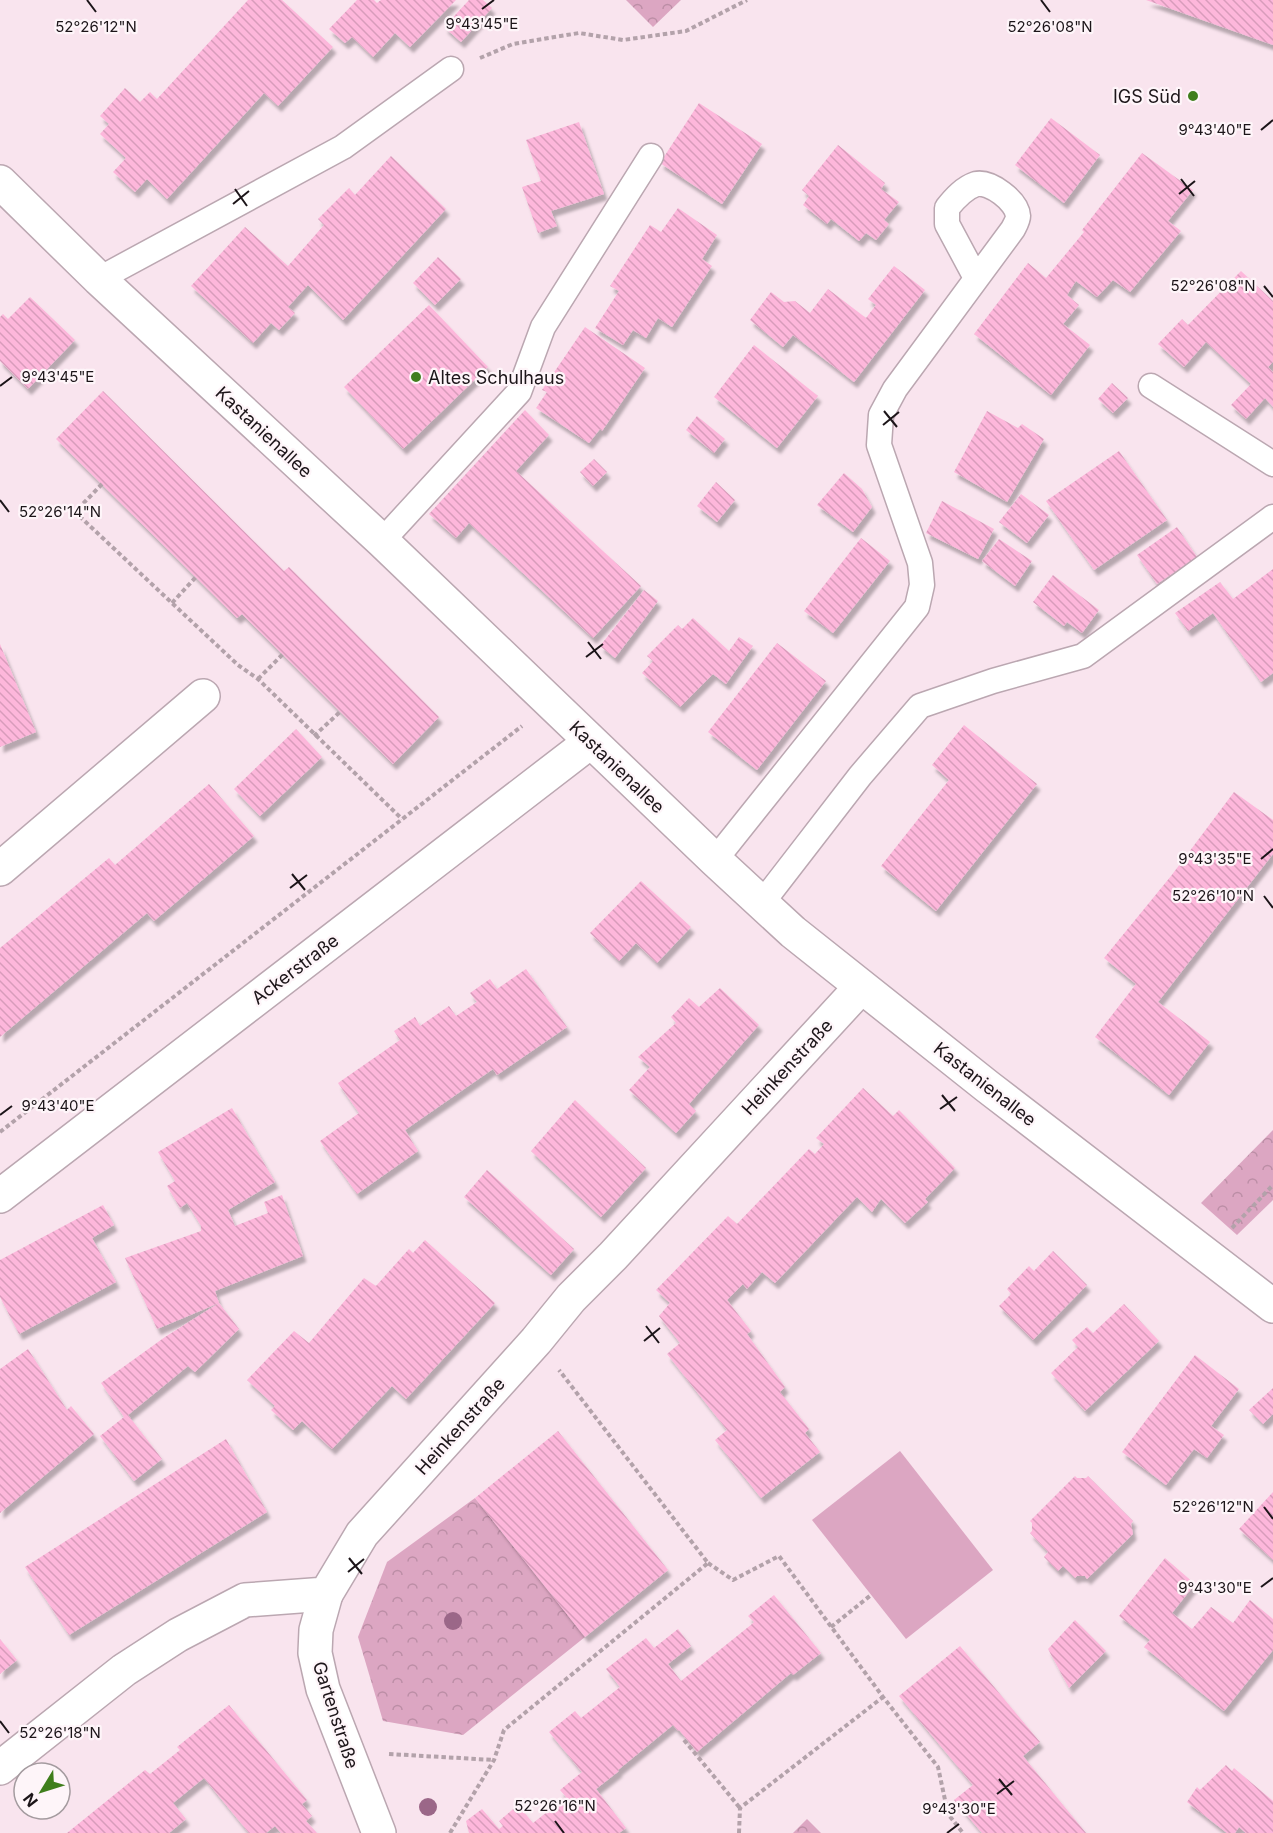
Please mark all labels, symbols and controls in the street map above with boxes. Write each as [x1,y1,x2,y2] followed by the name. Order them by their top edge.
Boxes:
[446,14,518,33] text: 9°43'45"E
[55,17,137,36] text: 52°26'12"N
[1007,17,1093,36] text: 52°26'08"N
[1113,86,1181,107] place label: IGS Süd
[1186,89,1200,103] marker: IGS Süd
[1178,120,1252,139] text: 9°43'40"E
[1170,276,1256,295] text: 52°26'08"N
[22,367,94,386] text: 9°43'45"E
[428,367,564,388] place label: Altes Schulhaus
[409,370,423,384] marker: Altes Schulhaus
[212,382,316,482] street label: Kastanienallee
[19,502,101,521] text: 52°26'14"N
[565,716,669,818] street label: Kastanienallee
[1178,849,1252,868] text: 9°43'35"E
[1172,886,1254,905] text: 52°26'10"N
[247,930,343,1008] street label: Ackerstraße
[737,1015,837,1119] street label: Heinkenstraße
[930,1038,1040,1130] street label: Kastanienallee
[21,1096,95,1115] text: 9°43'40"E
[411,1373,509,1479] street label: Heinkenstraße
[1172,1497,1254,1516] text: 52°26'12"N
[1178,1578,1252,1597] text: 9°43'30"E
[309,1659,363,1771] street label: Gartenstraße
[19,1723,101,1742] text: 52°26'18"N
[12,1761,72,1821] north arrow
[19,1789,42,1811] text: N
[514,1796,596,1815] text: 52°26'16"N
[922,1799,996,1818] text: 9°43'30"E

